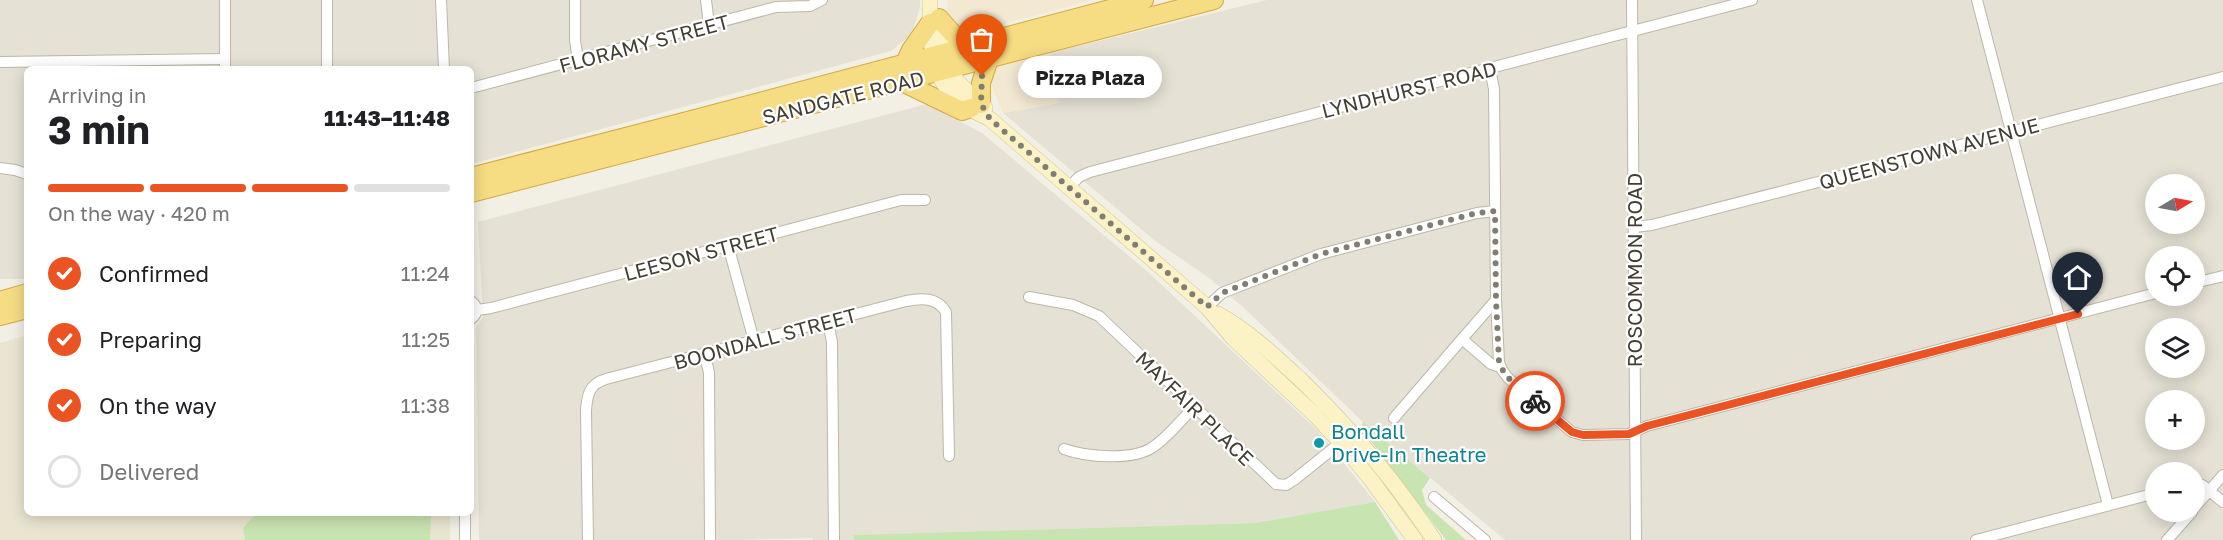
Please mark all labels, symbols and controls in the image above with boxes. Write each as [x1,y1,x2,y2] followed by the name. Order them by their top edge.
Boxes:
[556,9,732,77] street label: FLORAMY STREET
[956,14,1007,76] pin
[965,23,998,56] icon: bag
[1018,55,1162,97] callout: Pizza Plaza
[1319,56,1499,122] street label: LYNDHURST ROAD
[760,65,926,129] street label: SANDGATE ROAD
[1035,65,1145,89] text: Pizza Plaza
[48,83,146,107] text: Arriving in
[324,104,450,131] text: 11:43–11:48
[48,106,150,153] text: 3 min
[1816,112,2042,194] street label: QUEENSTOWN AVENUE
[1622,173,1646,367] street label: ROSCOMMON ROAD
[2145,174,2205,234] north arrow
[2145,174,2205,522] map controls
[48,201,230,225] text: On the way · 420 m
[621,221,781,285] street label: LEESON STREET
[2145,246,2205,306] button: locate
[2052,252,2103,314] pin
[48,257,81,290] icon: check
[99,260,209,287] text: Confirmed
[401,261,450,285] text: 11:24
[2061,261,2094,294] icon: home
[671,302,859,374] street label: BOONDALL STREET
[2145,318,2205,378] button: layers
[48,323,81,356] icon: check
[99,326,202,353] text: Preparing
[401,327,450,351] text: 11:25
[1131,346,1259,470] street label: MAYFAIR PLACE
[1505,371,1565,431] courier
[1519,385,1552,418] icon: bike
[48,389,81,422] icon: check
[2145,390,2205,450] button: +
[99,392,217,419] text: On the way
[401,393,450,417] text: 11:38
[1331,419,1486,466] place label: Bondall Drive-In Theatre
[1312,436,1326,450] marker: Bondall Drive-In Theatre
[99,458,199,485] text: Delivered
[2145,462,2205,522] button: −

